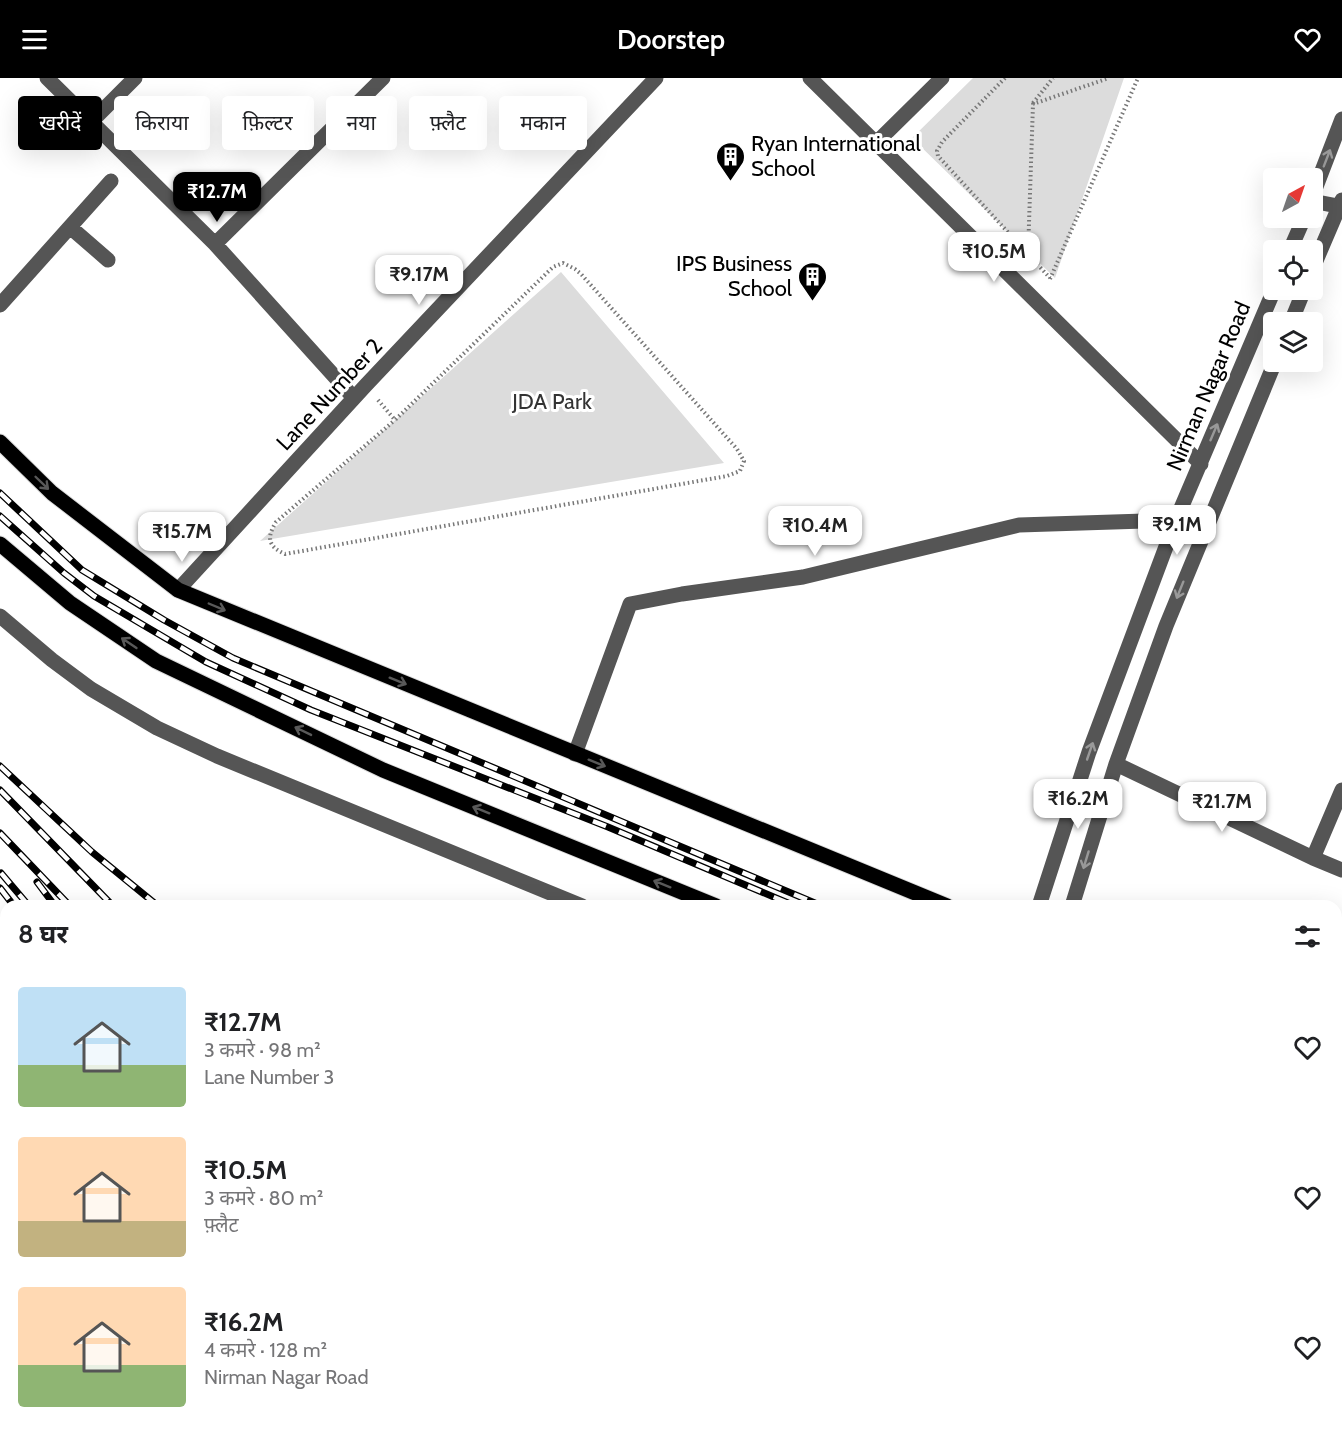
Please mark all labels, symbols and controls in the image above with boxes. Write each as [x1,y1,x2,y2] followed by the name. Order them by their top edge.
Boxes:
[18,23,51,56] icon: menu
[617,23,725,56] text: Doorstep
[1291,23,1324,56] icon: heart
[18,96,102,150] chip: खरीदें
[114,96,210,150] chip: किराया
[222,96,314,150] chip: फ़िल्टर
[326,96,397,150] chip: नया
[409,96,487,150] chip: फ़्लैट
[499,96,587,150] chip: मकान
[751,130,922,182] place label: Ryan International School
[714,140,746,182] building icon: Ryan International School
[1322,149,1333,168] one-way arrow
[1263,168,1323,228] north arrow
[1263,168,1323,372] map controls
[168,172,266,223] pin: ₹12.7M
[187,179,247,203] text: ₹12.7M
[945,232,1043,283] pin: ₹10.5M
[962,239,1026,263] text: ₹10.5M
[1263,240,1323,300] button: locate
[676,250,793,302] place label: IPS Business School
[370,255,468,306] pin: ₹9.17M
[797,260,829,302] building icon: IPS Business School
[389,262,449,286] text: ₹9.17M
[1161,298,1256,475] street label: Nirman Nagar Road
[1263,312,1323,372] button: layers
[271,333,388,456] street label: Lane Number 2
[511,388,592,415] park label: JDA Park
[1209,423,1220,442] one-way arrow
[34,476,49,490] one-way arrow
[1135,505,1219,556] pin: ₹9.1M
[766,506,864,557] pin: ₹10.4M
[133,512,231,563] pin: ₹15.7M
[1152,512,1202,536] text: ₹9.1M
[782,513,848,537] text: ₹10.4M
[152,519,212,543] text: ₹15.7M
[1174,581,1185,599] one-way arrow
[208,602,226,613] one-way arrow
[122,637,138,649] one-way arrow
[388,676,406,687] one-way arrow
[294,725,312,737] one-way arrow
[1085,742,1096,760] one-way arrow
[588,758,606,769] one-way arrow
[1029,779,1127,830] pin: ₹16.2M
[1173,782,1271,833] pin: ₹21.7M
[1047,786,1109,810] text: ₹16.2M
[1192,789,1252,813] text: ₹21.7M
[473,804,491,815] one-way arrow
[1080,851,1091,870] one-way arrow
[653,878,672,889] one-way arrow
[18,918,68,950] text: 8 घर
[1291,920,1324,953] icon: filters
[204,1006,282,1038] text: ₹12.7M
[66,1011,138,1083] icon: home
[1291,1031,1324,1064] icon: heart
[204,1038,321,1062] text: 3 कमरे · 98 m²
[204,1065,334,1089] text: Lane Number 3
[204,1154,287,1186] text: ₹10.5M
[66,1161,138,1233] icon: home
[1291,1181,1324,1214] icon: heart
[204,1186,323,1210] text: 3 कमरे · 80 m²
[204,1213,239,1237] text: फ़्लैट
[204,1306,284,1338] text: ₹16.2M
[66,1311,138,1383] icon: home
[1291,1331,1324,1364] icon: heart
[204,1338,327,1362] text: 4 कमरे · 128 m²
[204,1365,369,1389] text: Nirman Nagar Road

